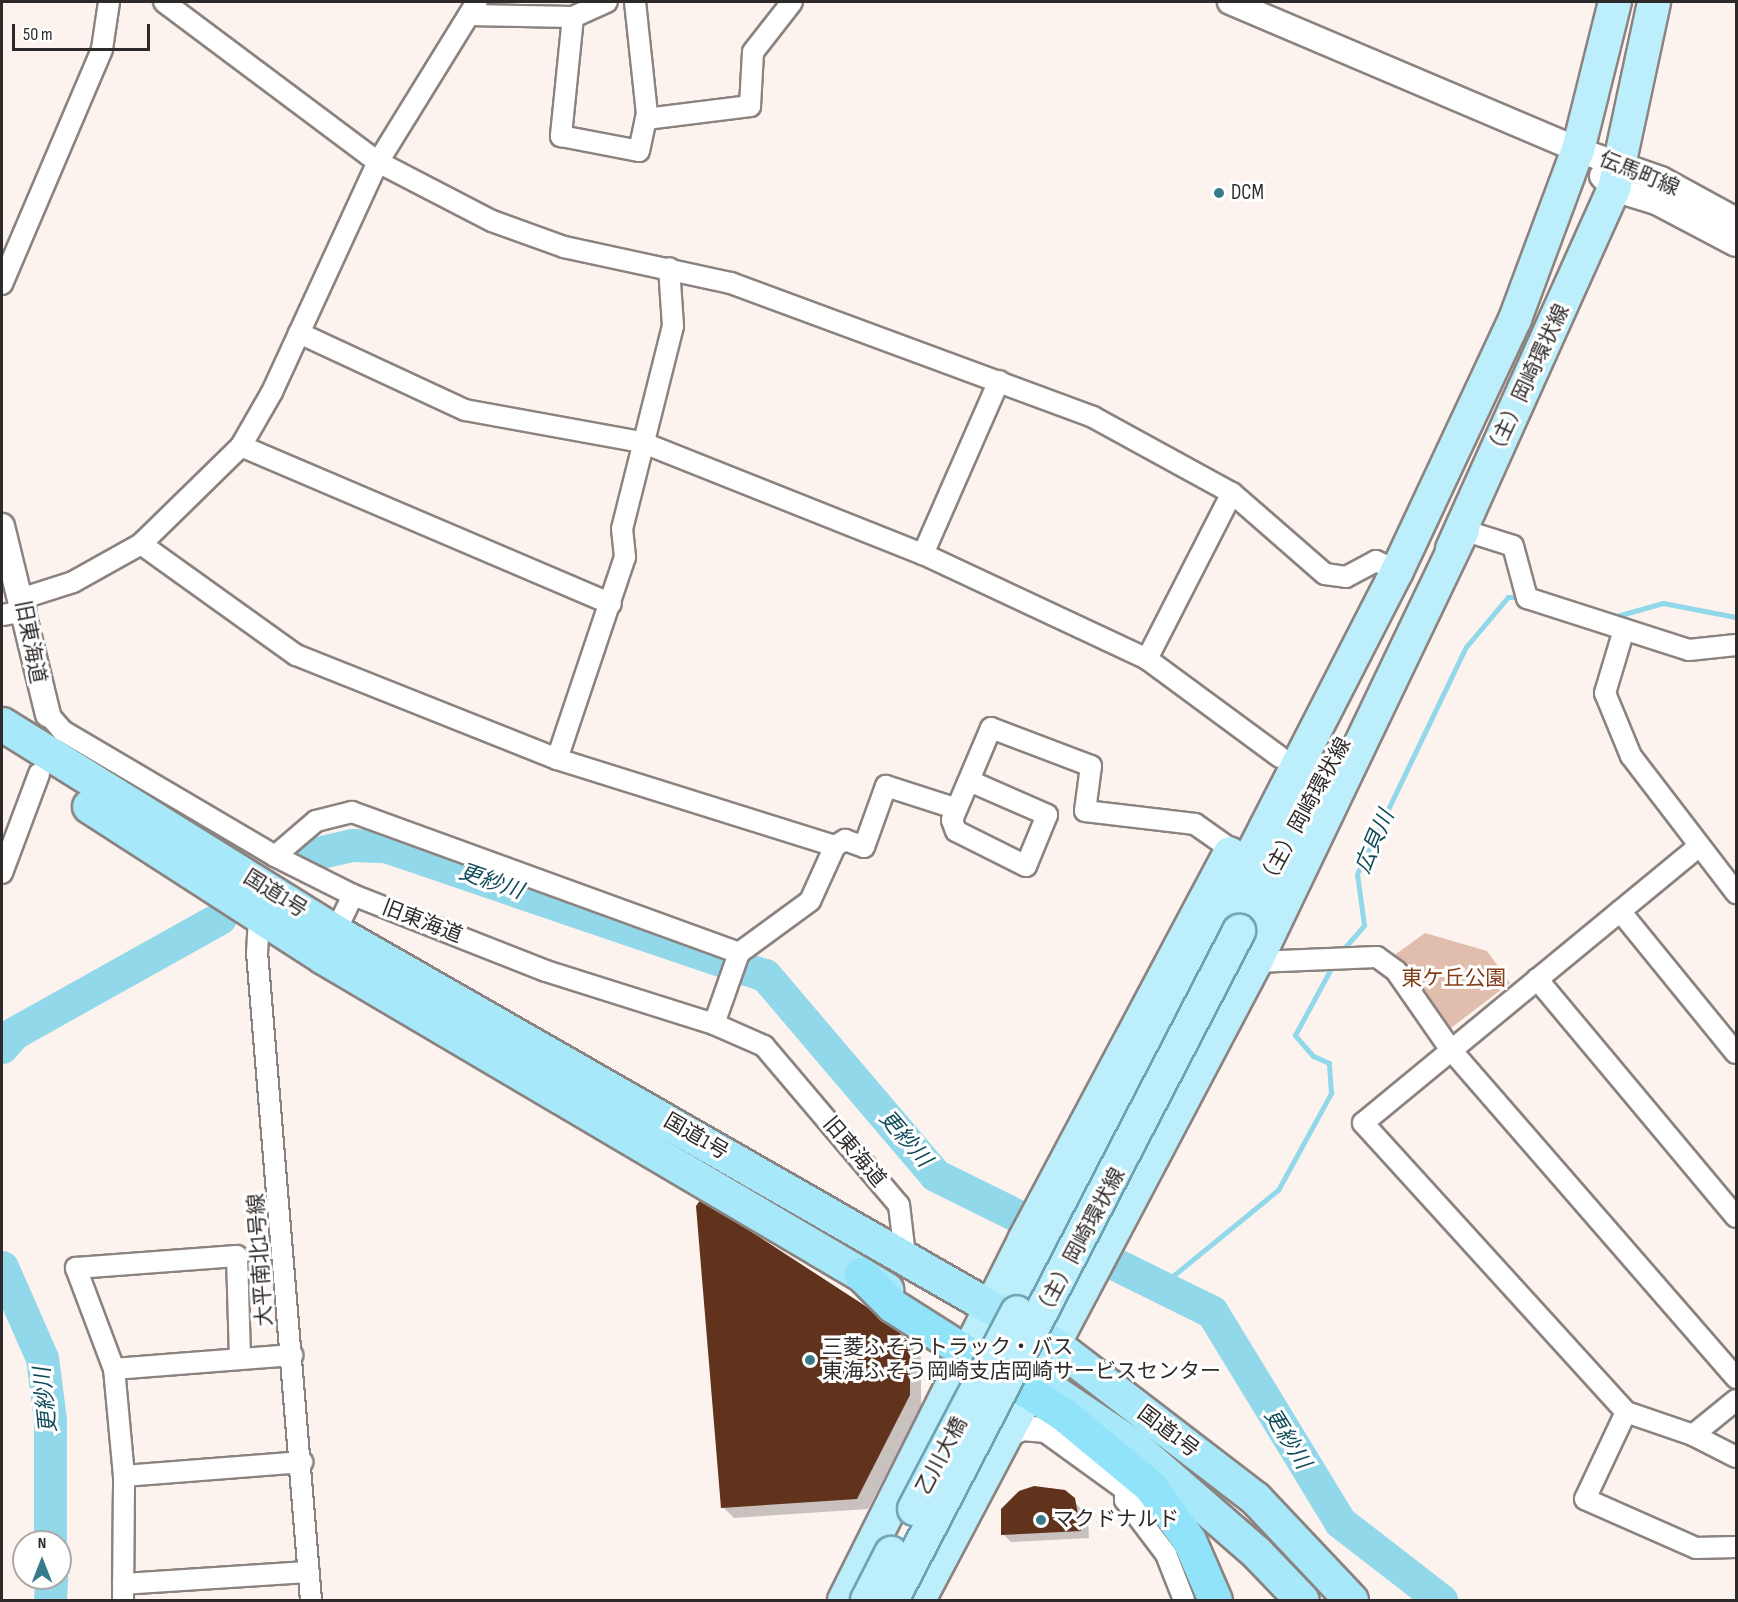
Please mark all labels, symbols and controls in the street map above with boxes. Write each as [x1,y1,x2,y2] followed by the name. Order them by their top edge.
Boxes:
[15,12,153,50] scale bar
[23,24,53,45] text: 50 m
[1595,147,1683,201] street label: 伝馬町線
[1231,180,1264,206] place label: DCM
[1212,186,1226,200] marker: DCM
[1481,301,1575,463] street label: （主）岡崎環状線
[10,598,50,686] street label: 旧東海道
[1253,733,1357,893] street label: （主）岡崎環状線
[1350,806,1400,878] water label: 広貝川
[456,859,526,905] water label: 更紗川
[238,865,312,923] street label: 国道1号
[378,895,466,949] street label: 旧東海道
[1402,966,1506,992] park label: 東ケ丘公園
[873,1105,937,1173] water label: 更紗川
[659,1109,733,1165] street label: 国道1号
[817,1112,891,1192] street label: 旧東海道
[1029,1164,1131,1324] street label: （主）岡崎環状線
[244,1193,278,1327] street label: 大平南北1号線
[822,1335,1221,1385] place label: 三菱ふそうトラック・バス 東海ふそう岡崎支店岡崎サービスセンター
[803,1353,817,1367] marker: 三菱ふそうトラック・バス 東海ふそう岡崎支店岡崎サービスセンター
[29,1366,63,1434] water label: 更紗川
[1132,1401,1204,1463] street label: 国道1号
[1258,1404,1316,1474] water label: 更紗川
[911,1413,973,1499] street label: 乙川大橋
[1053,1507,1179,1533] place label: マクドナルド
[1034,1513,1048,1527] marker: マクドナルド
[12,1530,72,1590] north arrow
[38,1534,46,1553] text: N

